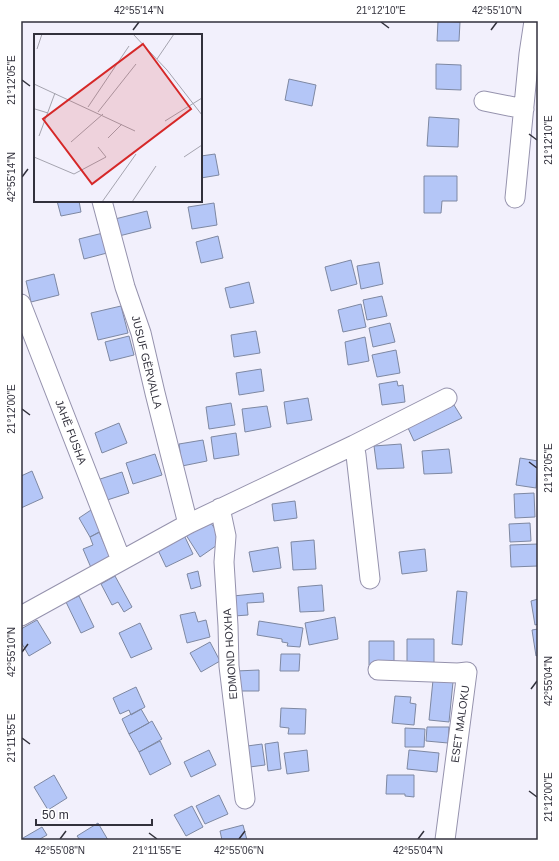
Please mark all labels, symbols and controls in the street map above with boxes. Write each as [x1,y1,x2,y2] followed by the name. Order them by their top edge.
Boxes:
[114,5,164,16] text: 42°55'14"N
[356,5,406,16] text: 21°12'10"E
[472,5,522,16] text: 42°55'10"N
[34,34,202,202] inset map
[6,55,17,105] text: 21°12'05"E
[543,115,554,165] text: 21°12'10"E
[6,152,17,202] text: 42°55'14"N
[130,314,165,410] street label: JUSUF GËRVALLA
[6,384,17,434] text: 21°12'00"E
[53,398,89,467] street label: JAHË FUSHA
[543,443,554,493] text: 21°12'05"E
[221,608,239,700] street label: EDMOND HOXHA
[6,627,17,677] text: 42°55'10"N
[543,656,554,706] text: 42°55'04"N
[449,684,471,763] street label: ESET MALOKU
[6,713,17,762] text: 21°11'55"E
[543,772,554,822] text: 21°12'00"E
[36,801,152,827] scale bar
[42,808,69,822] text: 50 m
[35,845,85,856] text: 42°55'08"N
[133,845,182,856] text: 21°11'55"E
[214,845,264,856] text: 42°55'06"N
[393,845,443,856] text: 42°55'04"N

